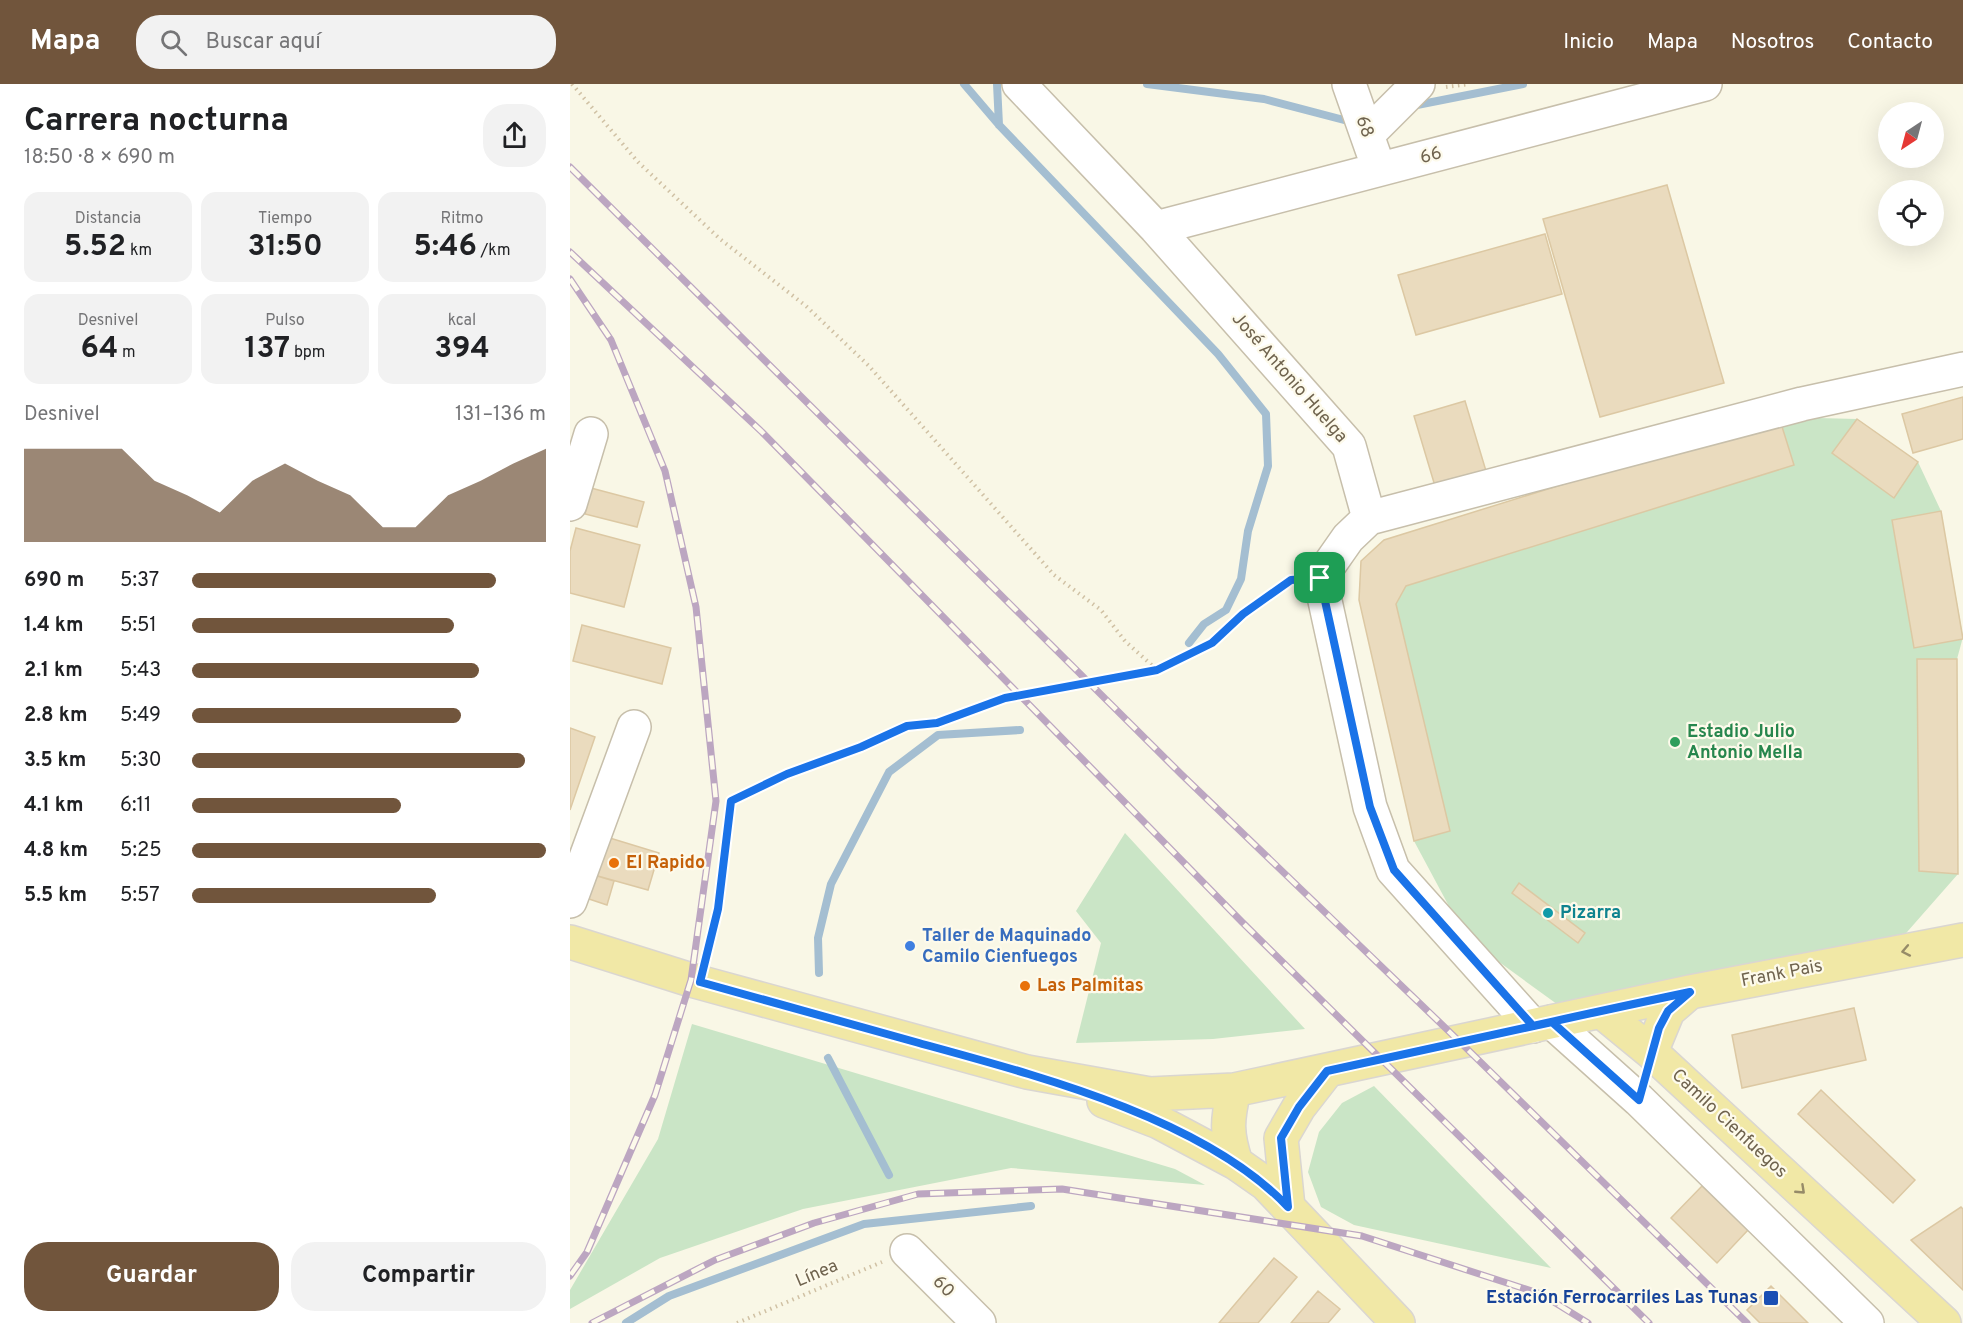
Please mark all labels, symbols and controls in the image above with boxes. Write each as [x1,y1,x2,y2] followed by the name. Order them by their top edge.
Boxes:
[136,15,556,69] search box
[30,24,100,60] text: Mapa
[157,26,190,59] icon: search
[205,29,321,56] text: Buscar aquí
[1563,29,1614,56] text: Inicio
[1647,29,1698,56] text: Mapa
[1731,29,1814,56] text: Nosotros
[1847,29,1933,56] text: Contacto
[24,101,289,143] text: Carrera nocturna
[1878,102,1944,168] north arrow
[1878,102,1944,246] map controls
[483,104,546,167] button: share
[1350,113,1378,141] street label: 68
[1418,142,1444,170] street label: 66
[24,145,175,171] text: 18:50 · 8 × 690 m
[1878,180,1944,246] button: locate
[75,209,141,229] text: Distancia
[258,209,312,229] text: Tiempo
[441,209,483,229] text: Ritmo
[64,229,126,266] text: 5.52
[247,229,323,266] text: 31:50
[414,229,477,266] text: 5:46
[126,241,152,261] text: km
[477,241,510,261] text: /km
[1226,308,1352,448] street label: José Antonio Huelga
[78,311,138,331] text: Desnivel
[265,311,305,331] text: Pulso
[448,311,476,331] text: kcal
[80,331,118,368] text: 64
[245,331,290,368] text: 137
[434,331,490,368] text: 394
[118,343,136,363] text: m
[290,343,325,363] text: bpm
[24,402,100,428] text: Desnivel
[455,402,546,428] text: 131–136 m
[1294,552,1345,603] pin
[1303,561,1336,594] icon: arrive
[24,568,84,594] text: 690 m
[120,568,159,594] text: 5:37
[24,613,84,639] text: 1.4 km
[120,613,157,639] text: 5:51
[24,658,83,684] text: 2.1 km
[120,658,161,684] text: 5:43
[24,703,87,729] text: 2.8 km
[120,703,161,729] text: 5:49
[1687,721,1803,765] place label: Estadio Julio Antonio Mella
[1668,735,1682,749] marker: Estadio Julio Antonio Mella
[24,748,86,774] text: 3.5 km
[120,748,162,774] text: 5:30
[24,793,83,819] text: 4.1 km
[120,793,151,819] text: 6:11
[24,838,88,864] text: 4.8 km
[120,838,162,864] text: 5:25
[626,852,705,875] place label: El Rapido
[607,856,621,870] marker: El Rapido
[24,883,87,909] text: 5.5 km
[120,883,160,909] text: 5:57
[1560,902,1621,925] place label: Pizarra
[1541,906,1555,920] marker: Pizarra
[922,925,1091,969] place label: Taller de Maquinado Camilo Cienfuegos
[903,939,917,953] marker: Taller de Maquinado Camilo Cienfuegos
[1901,944,1911,957] one-way arrow
[1739,955,1825,993] street label: Frank Pais
[1037,975,1144,998] place label: Las Palmitas
[1018,979,1032,993] marker: Las Palmitas
[1666,1064,1792,1184] street label: Camilo Cienfuegos
[1794,1183,1805,1194] one-way arrow
[24,1242,279,1311] button: Guardar
[291,1242,546,1311] button: Compartir
[792,1255,842,1293] street label: Línea
[927,1271,959,1303] street label: 60
[1486,1287,1758,1310] place label: Estación Ferrocarriles Las Tunas
[1762,1289,1780,1307] marker: Estación Ferrocarriles Las Tunas

